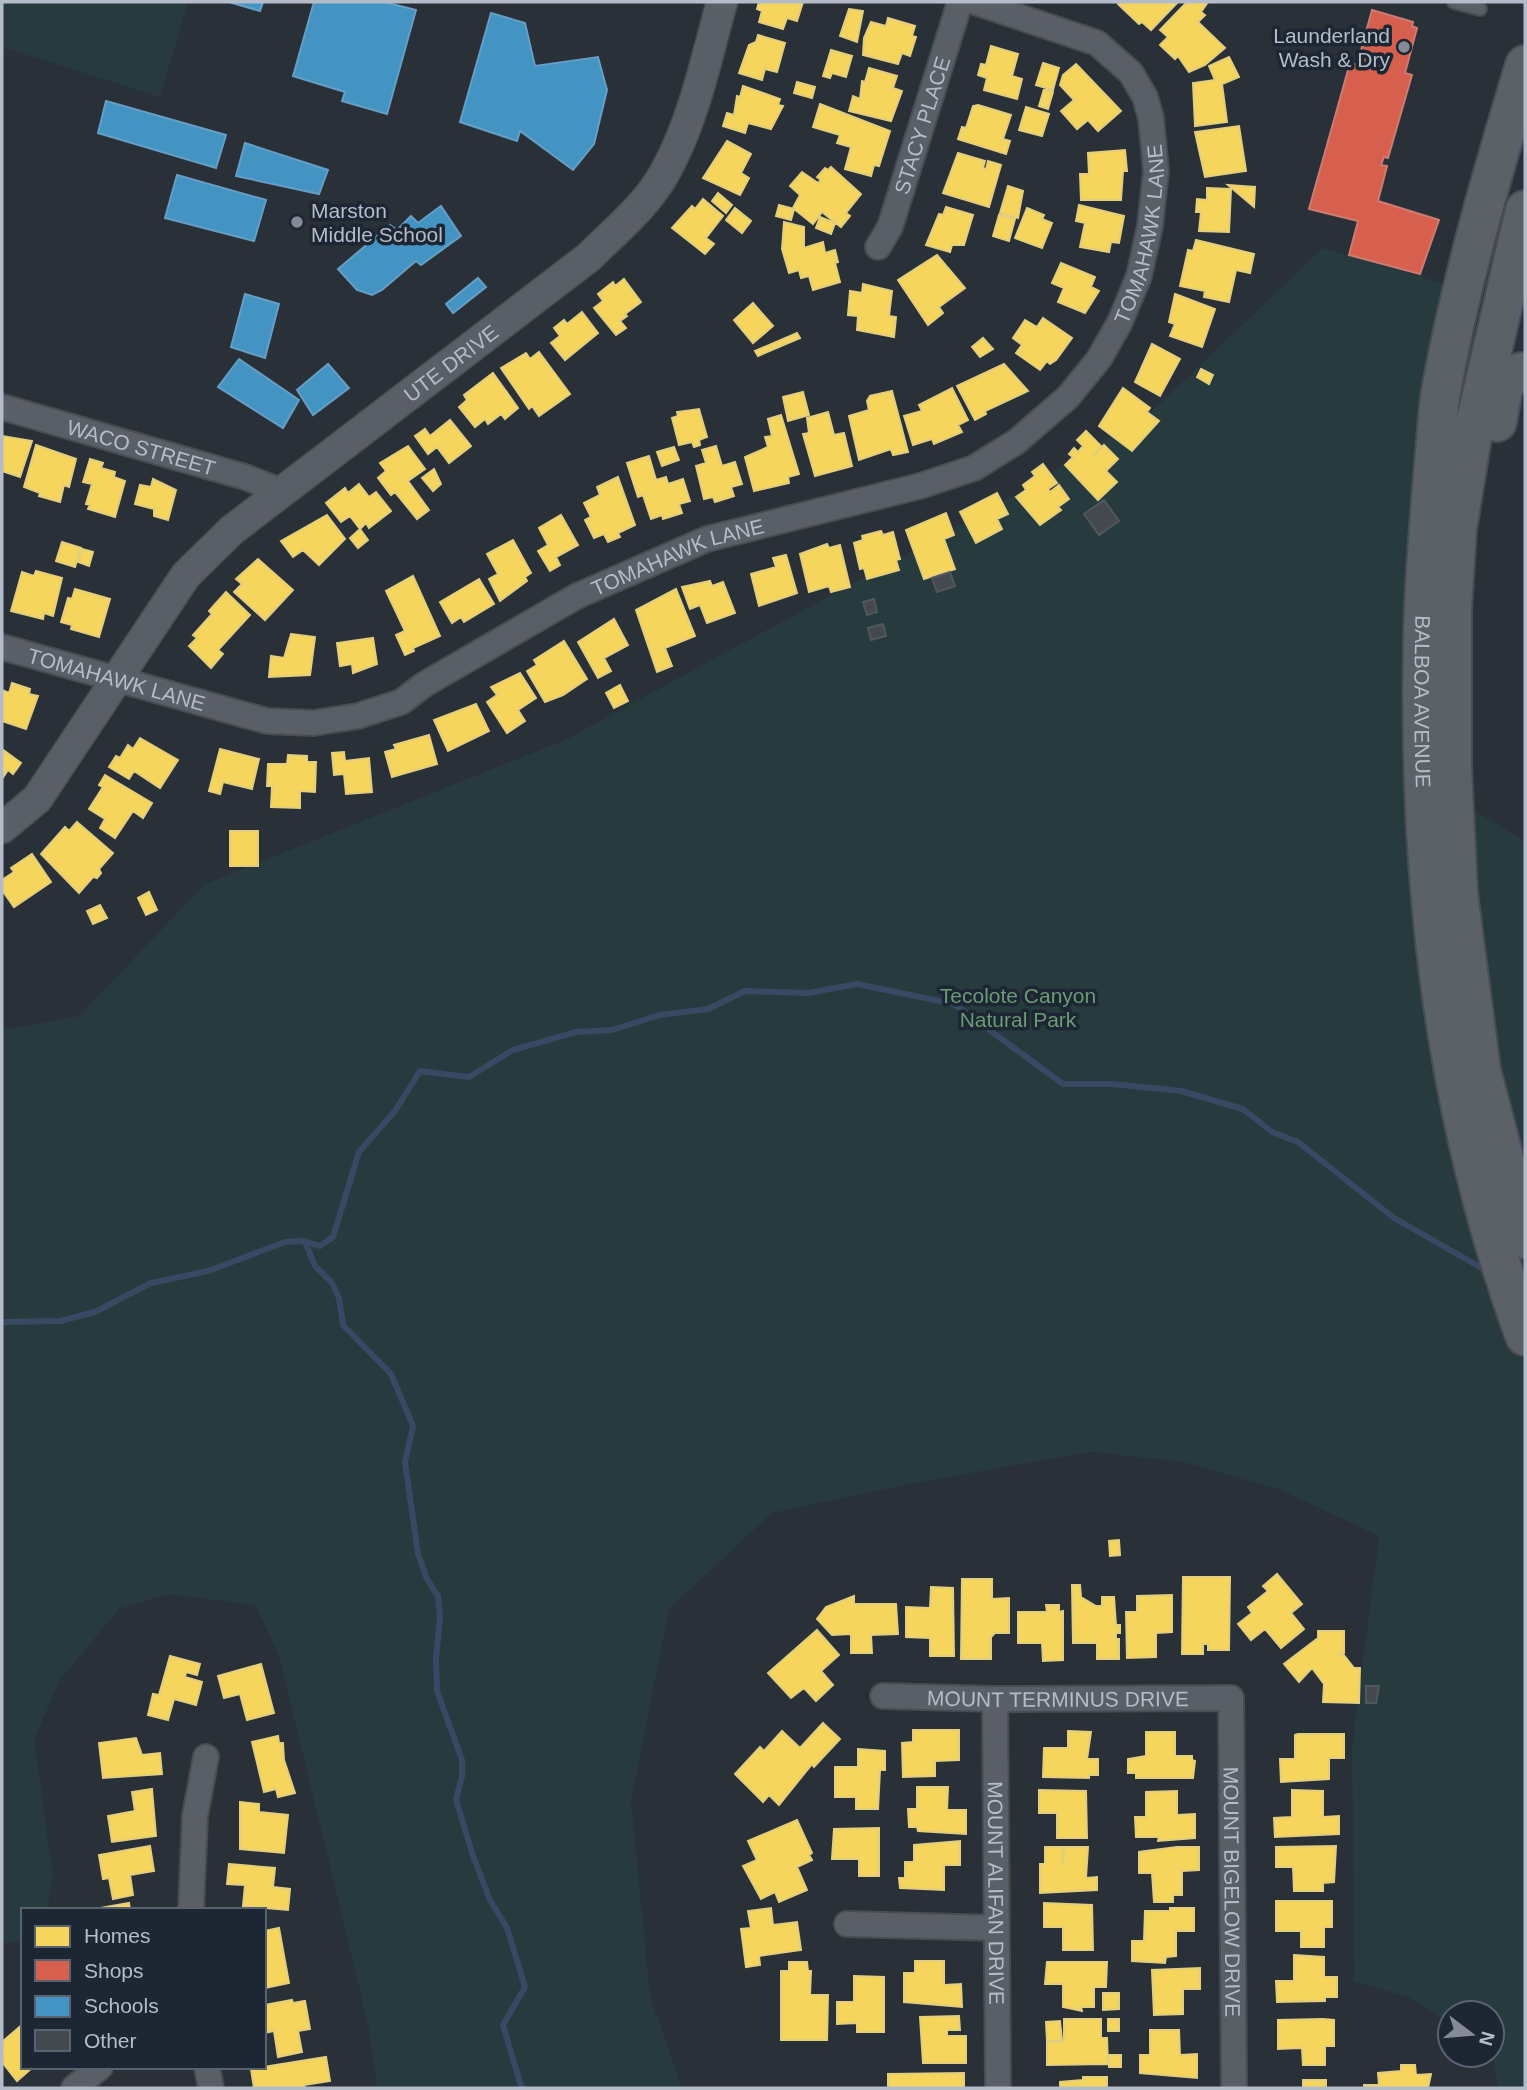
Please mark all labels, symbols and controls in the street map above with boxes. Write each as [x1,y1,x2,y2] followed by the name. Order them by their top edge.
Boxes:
[1273,24,1391,71] place label: Launderland Wash & Dry
[1396,39,1412,55] marker: Launderland Wash & Dry
[889,54,954,197] street label: STACY PLACE
[1109,143,1168,327] street label: TOMAHAWK LANE
[311,199,443,246] place label: Marston Middle School
[289,214,305,230] marker: Marston Middle School
[399,320,502,406] street label: UTE DRIVE
[64,415,218,479] street label: WACO STREET
[588,514,766,600] street label: TOMAHAWK LANE
[1411,615,1436,788] street label: BALBOA AVENUE
[25,643,208,715] street label: TOMAHAWK LANE
[940,984,1096,1031] park label: Tecolote Canyon Natural Park
[927,1686,1189,1711] street label: MOUNT TERMINUS DRIVE
[1220,1767,1245,2017] street label: MOUNT BIGELOW DRIVE
[984,1781,1009,2005] street label: MOUNT ALIFAN DRIVE
[21,1908,266,2069] legend
[84,1924,151,1947] text: Homes
[84,1959,144,1982] text: Shops
[84,1994,159,2017] text: Schools
[1436,1999,1506,2069] north arrow
[84,2029,137,2052] text: Other
[1475,2029,1499,2048] text: N

